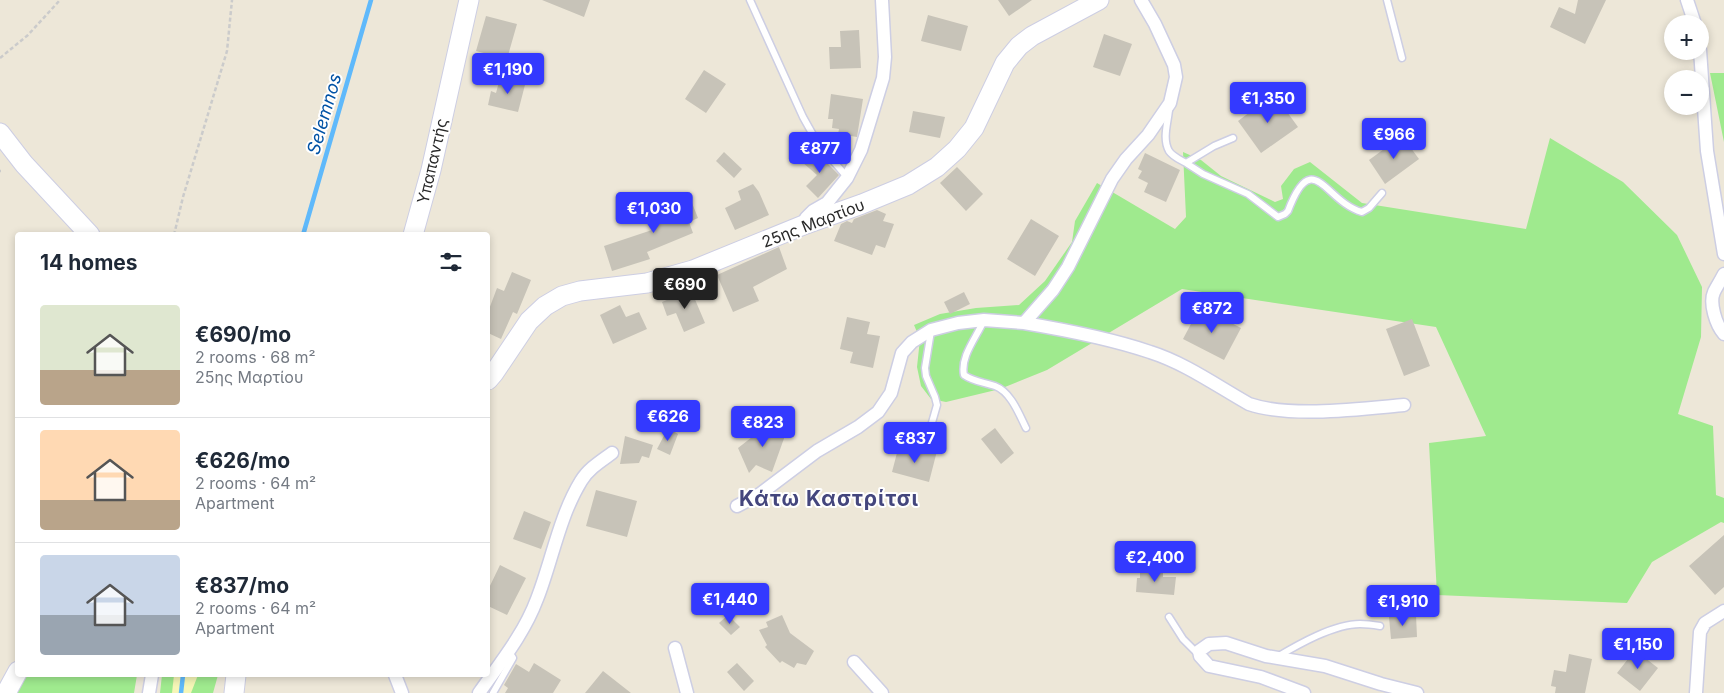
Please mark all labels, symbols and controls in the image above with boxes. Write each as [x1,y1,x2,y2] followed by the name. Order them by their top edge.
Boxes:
[1664,15,1709,115] map controls
[1664,15,1709,60] button: +
[467,52,549,95] pin: €1,190
[483,59,533,79] text: €1,190
[1664,70,1709,115] button: −
[302,71,346,157] water label: Selemnos
[1227,82,1309,124] pin: €1,350
[1241,88,1295,108] text: €1,350
[412,116,452,206] street label: Υπαπαντής
[1364,118,1424,160] pin: €966
[1373,124,1415,144] text: €966
[790,132,850,174] pin: €877
[800,138,840,158] text: €877
[613,192,695,234] pin: €1,030
[759,194,867,252] street label: 25ης Μαρτίου
[627,198,681,218] text: €1,030
[437,248,465,276] icon: filters
[40,250,138,275] text: 14 homes
[655,268,715,310] pin: €690
[664,274,706,294] text: €690
[1182,292,1242,334] pin: €872
[1192,298,1232,318] text: €872
[195,322,291,347] text: €690/mo
[80,325,140,385] icon: home
[195,347,316,367] text: 2 rooms · 68 m²
[195,367,303,387] text: 25ης Μαρτίου
[638,400,698,442] pin: €626
[647,406,689,426] text: €626
[733,406,793,448] pin: €823
[742,412,784,432] text: €823
[885,422,945,464] pin: €837
[895,428,936,448] text: €837
[195,448,290,473] text: €626/mo
[80,450,140,510] icon: home
[195,473,316,493] text: 2 rooms · 64 m²
[739,486,919,511] district label: Κάτω Καστρίτσι
[195,493,275,513] text: Apartment
[1114,540,1196,583] pin: €2,400
[1126,547,1184,567] text: €2,400
[195,573,289,598] text: €837/mo
[80,575,140,635] icon: home
[689,582,771,625] pin: €1,440
[1362,584,1444,627] pin: €1,910
[702,589,758,609] text: €1,440
[1377,591,1429,611] text: €1,910
[195,598,316,618] text: 2 rooms · 64 m²
[195,618,275,638] text: Apartment
[1597,628,1679,670] pin: €1,150
[1613,634,1663,654] text: €1,150

